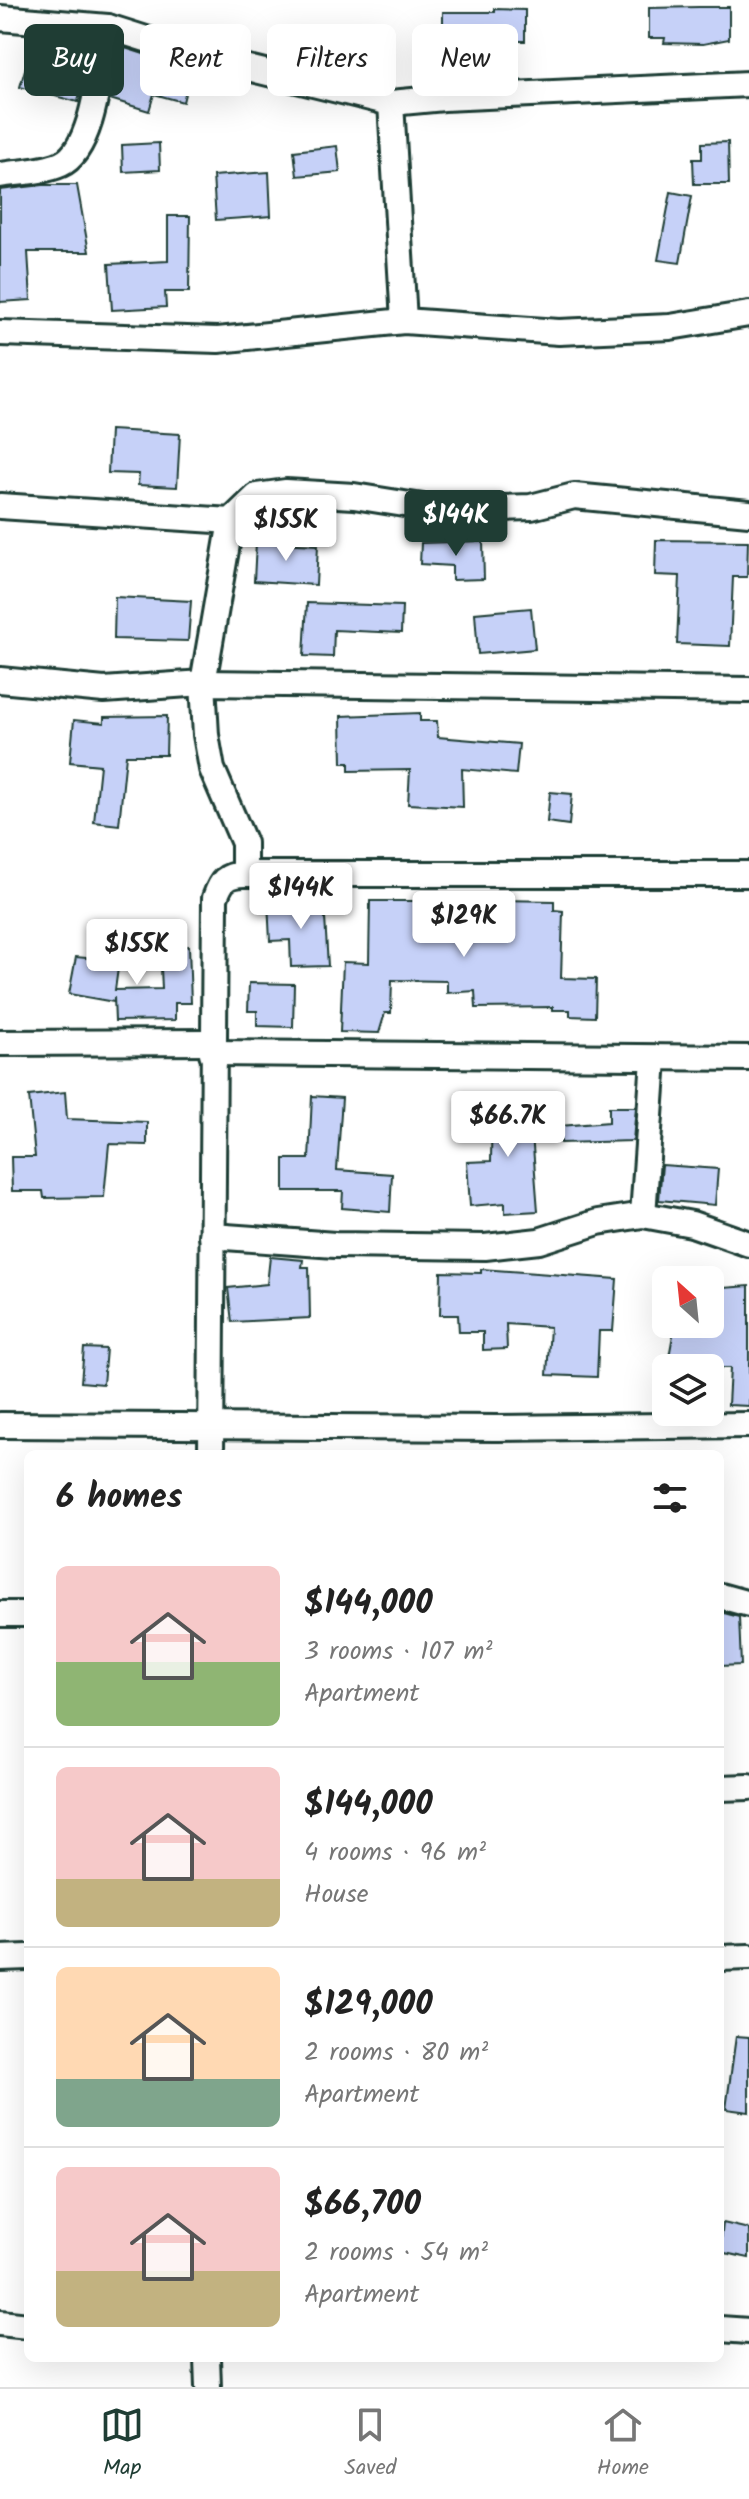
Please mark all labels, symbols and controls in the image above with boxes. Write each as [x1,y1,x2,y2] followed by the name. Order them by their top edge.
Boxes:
[24,24,124,96] chip: Buy
[140,24,251,96] chip: Rent
[267,24,396,96] chip: Filters
[412,24,518,96] chip: New
[400,490,512,558] pin: $144K
[230,495,342,563] pin: $155K
[422,495,490,537] text: $144K
[253,500,319,542] text: $155K
[245,863,357,931] pin: $144K
[267,868,335,910] text: $144K
[408,891,520,959] pin: $129K
[430,896,498,938] text: $129K
[81,919,193,987] pin: $155K
[104,924,170,966] text: $155K
[443,1091,573,1159] pin: $66.7K
[469,1096,547,1138] text: $66.7K
[652,1266,724,1338] north arrow
[652,1266,724,1426] map controls
[652,1354,724,1426] button: layers
[56,1471,182,1525] text: 6 homes
[648,1476,692,1520] icon: filters
[304,1577,433,1631] text: $144,000
[120,1598,216,1694] icon: home
[304,1631,493,1673] text: 3 rooms · 107 m²
[304,1673,419,1715] text: Apartment
[304,1778,433,1832] text: $144,000
[120,1799,216,1895] icon: home
[304,1832,486,1874] text: 4 rooms · 96 m²
[304,1874,368,1916] text: House
[304,1978,433,2032] text: $129,000
[120,1999,216,2095] icon: home
[304,2032,488,2074] text: 2 rooms · 80 m²
[304,2074,419,2116] text: Apartment
[304,2178,421,2232] text: $66,700
[120,2199,216,2295] icon: home
[304,2232,488,2274] text: 2 rooms · 54 m²
[304,2274,419,2316] text: Apartment
[100,2403,144,2486] tab: Map
[344,2403,397,2486] tab: Saved
[597,2403,649,2486] tab: Home

